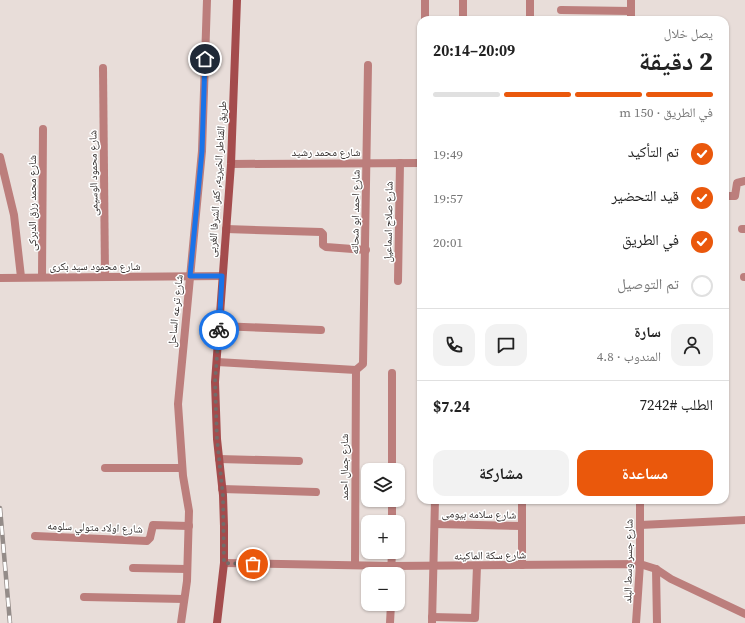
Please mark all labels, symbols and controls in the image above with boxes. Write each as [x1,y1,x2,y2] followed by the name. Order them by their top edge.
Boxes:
[664,25,713,42] text: يصل خلال
[433,40,515,61] text: 20:09–20:14
[188,42,222,76] pin
[639,43,713,79] text: 2 دقيقة
[194,48,216,70] icon: home
[205,100,230,258] street label: طريق القناطر الخيريه, كفر الشرفا الغربى
[619,104,713,121] text: في الطريق · 150 m
[85,130,102,216] street label: شارع محمود الوسيمى
[628,141,679,162] text: تم التأكيد
[691,143,713,165] icon: check
[292,145,360,160] street label: شارع محمد رشيد
[433,146,463,163] text: 19:49
[25,155,40,251] street label: شارع محمد رزق الدبركى
[347,169,364,255] street label: شارع احمد ابو شحاته
[380,181,397,263] street label: شارع صلاح اسماعيل
[611,185,679,206] text: قيد التحضير
[691,187,713,209] icon: check
[433,190,463,207] text: 19:57
[622,229,679,250] text: في الطريق
[691,231,713,253] icon: check
[433,234,463,251] text: 20:01
[50,259,140,274] street label: شارع محمود سيد بكرى
[617,273,679,294] text: تم التوصيل
[164,274,187,348] street label: شارع ترعه الساحل
[199,310,239,350] courier
[208,319,230,341] icon: bike
[634,321,661,342] text: سارة
[433,324,475,366] button: phone
[485,324,527,366] button: chat
[671,324,713,366] button: person
[597,348,661,365] text: المندوب · 4.8
[639,394,713,415] text: الطلب #7242
[433,396,470,417] text: $7.24
[337,434,352,500] street label: شارع جمال احمد
[433,450,569,496] button: مشاركة
[577,450,713,496] button: مساعدة
[361,463,405,611] map controls
[361,463,405,507] button: layers
[442,506,516,523] street label: شارع سلامه بيومى
[361,515,405,559] button: +
[47,518,143,537] street label: شارع اولاد متولي سلومه
[620,519,637,603] street label: شارع جسر وسط البلد
[236,547,270,581] pin
[454,547,526,564] street label: شارع سكة الماكينه
[242,553,264,575] icon: bag
[361,567,405,611] button: −

